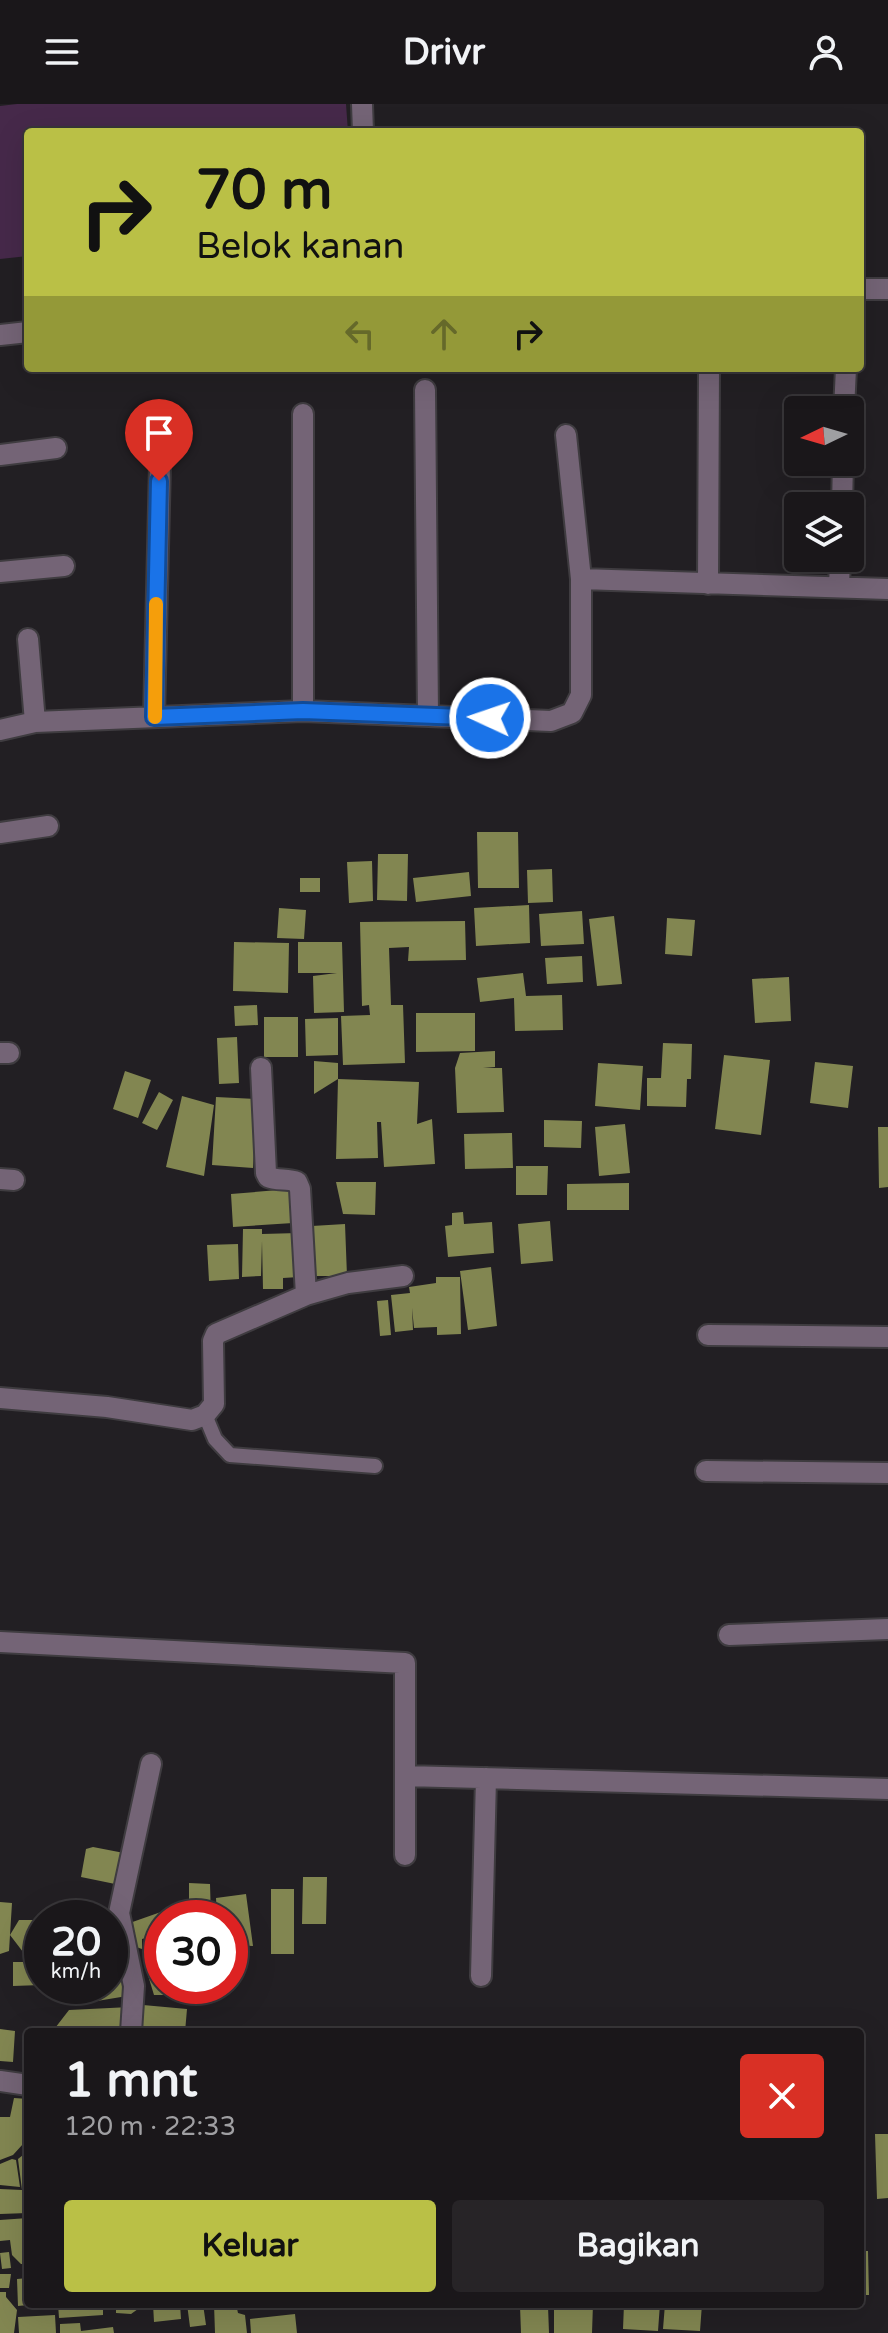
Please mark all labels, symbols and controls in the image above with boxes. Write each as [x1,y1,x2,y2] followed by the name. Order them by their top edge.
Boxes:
[40,30,84,74] icon: menu
[804,30,848,74] icon: person
[403,31,485,74] text: Drivr
[196,157,332,224] text: 70 m
[64,160,168,264] icon: right
[196,225,405,268] text: Belok kanan
[338,312,382,356] icon: left
[422,312,466,356] icon: ahead
[506,312,550,356] icon: right
[784,396,864,476] north arrow
[784,396,864,572] map controls
[125,399,193,481] pin
[137,411,181,455] icon: arrive
[784,492,864,572] button: layers
[448,676,532,760] position arrow
[144,1900,248,2004] speed limit sign: 30
[51,1918,101,1966] text: 20
[51,1960,101,1984] text: km/h
[64,2052,198,2110] text: 1 mnt
[740,2054,824,2138] button: close
[64,2111,236,2142] text: 120 m · 22:33
[64,2200,436,2292] button: Keluar
[452,2200,824,2292] button: Bagikan

